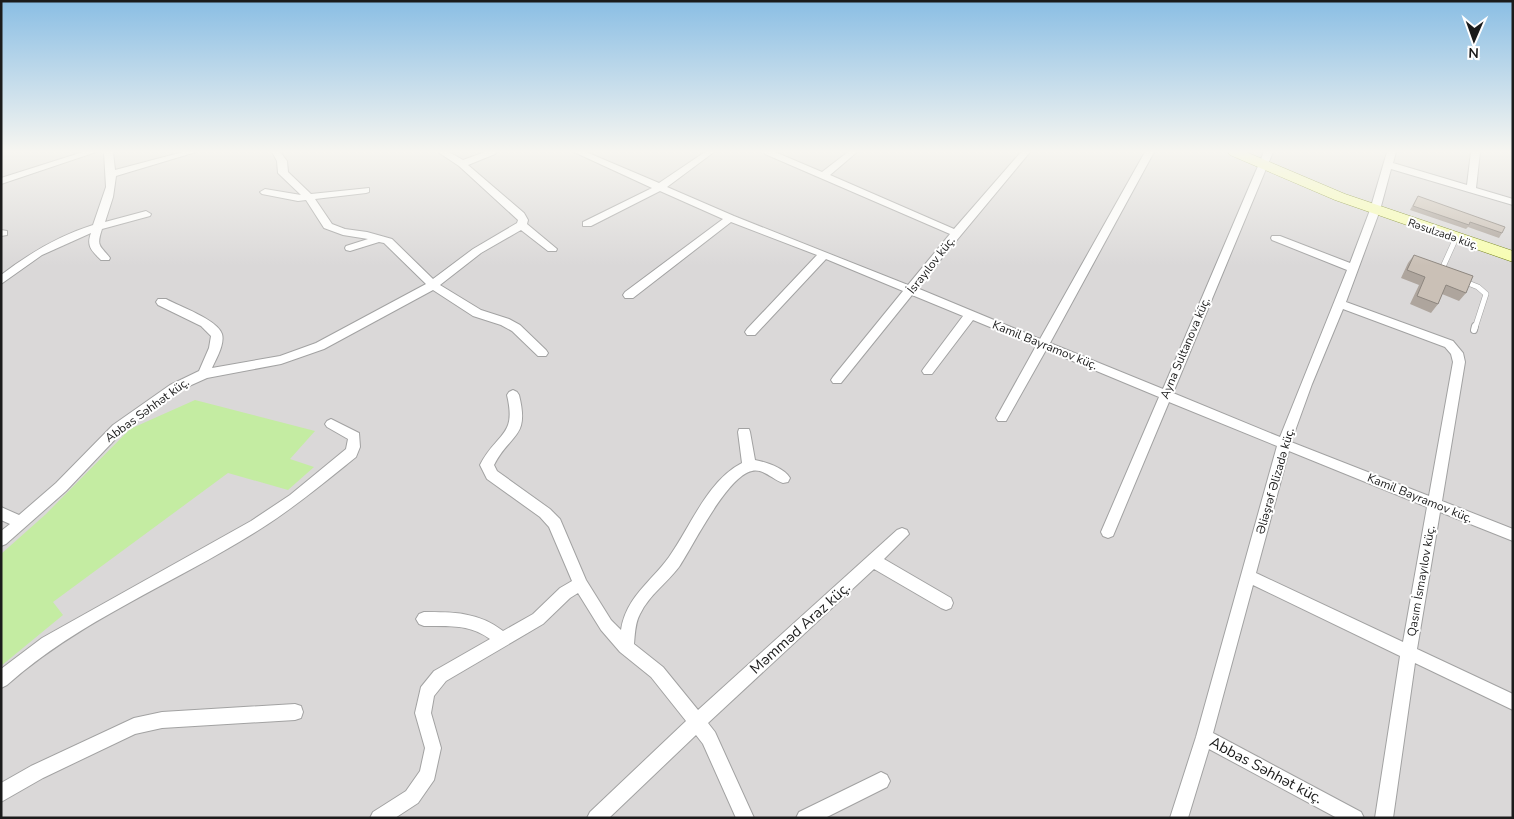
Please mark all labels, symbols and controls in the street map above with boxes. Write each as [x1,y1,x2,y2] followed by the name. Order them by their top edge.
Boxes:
[1449,15,1499,65] north arrow
[1468,43,1479,62] text: N
[1406,215,1480,253] street label: Rəsulzadə küç.
[904,233,958,297] street label: İsrayılov küç.
[1156,295,1214,401] street label: Ayna Sultanova küç.
[990,317,1100,373] street label: Kamil Bayramov küç.
[102,374,192,446] street label: Abbas Səhhət küç.
[1252,426,1298,536] street label: Əliəşrəf Əlizadə küç.
[1365,470,1475,526] street label: Kamil Bayramov küç.
[1403,524,1439,638] street label: Qasım İsmayılov küç.
[746,578,854,678] street label: Məmməd Araz küç.
[1206,732,1326,808] street label: Abbas Səhhət küç.

